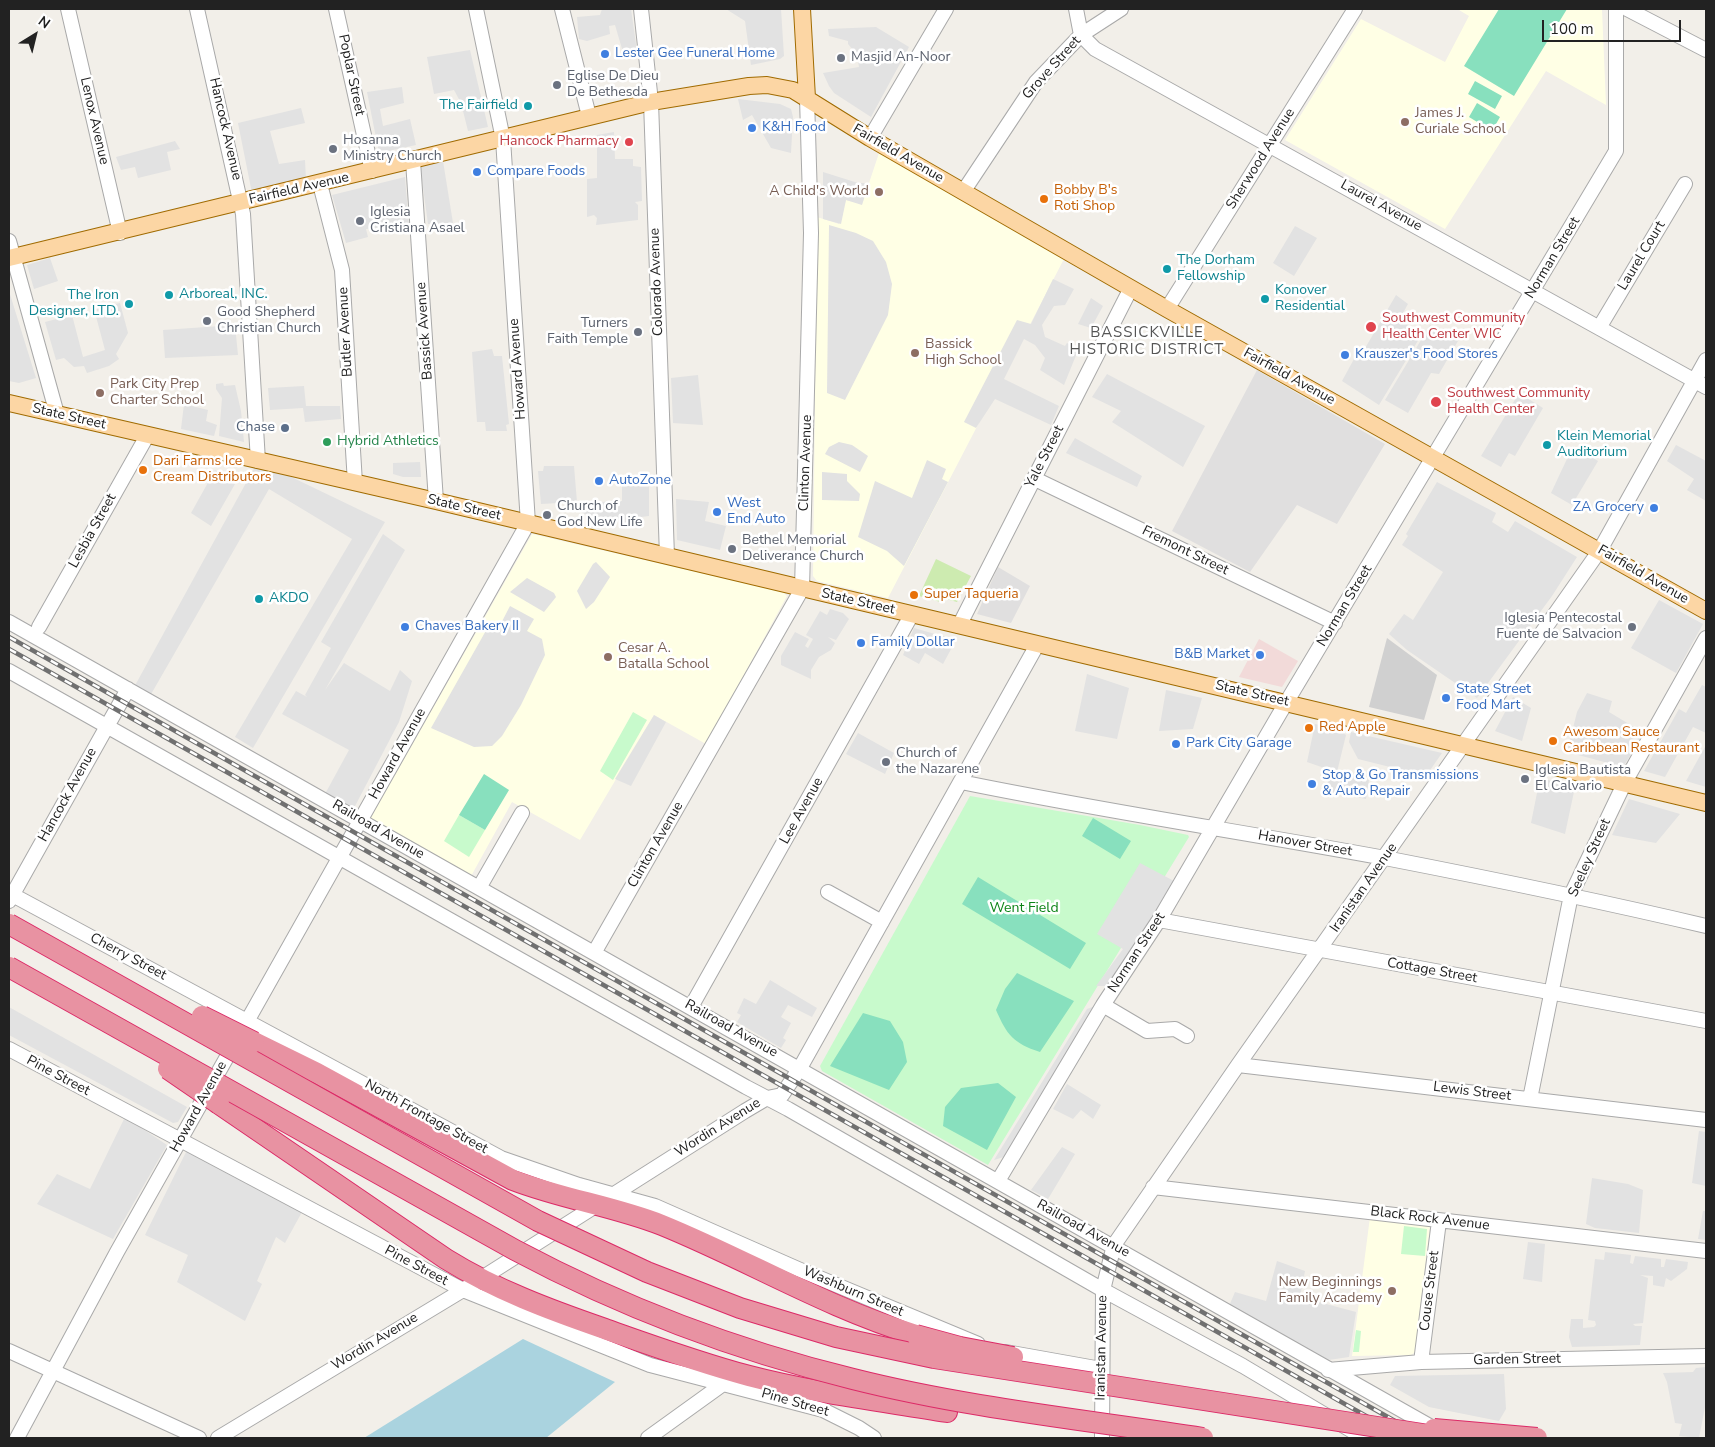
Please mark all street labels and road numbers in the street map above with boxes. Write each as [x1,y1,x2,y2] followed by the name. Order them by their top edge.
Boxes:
[334,33,368,117] street label: Poplar Street
[1019,33,1085,103] street label: Grove Street
[76,76,112,166] street label: Lenox Avenue
[205,76,245,182] street label: Hancock Avenue
[1223,105,1299,213] street label: Sherwood Avenue
[850,121,946,187] street label: Fairfield Avenue
[247,169,351,209] street label: Fairfield Avenue
[1337,177,1425,235] street label: Laurel Avenue
[1522,214,1584,302] street label: Norman Street
[1615,218,1669,294] street label: Laurel Court
[647,228,667,336] street label: Colorado Avenue
[413,281,437,381] street label: Bassick Avenue
[335,287,357,377] street label: Butler Avenue
[506,318,530,420] street label: Howard Avenue
[1240,345,1338,409] street label: Fairfield Avenue
[31,400,107,434] street label: State Street
[796,414,816,512] street label: Clinton Avenue
[1022,423,1068,491] street label: Yale Street
[66,491,120,571] street label: Lesbia Street
[426,491,502,525] street label: State Street
[1139,523,1231,579] street label: Fremont Street
[1595,542,1691,608] street label: Fairfield Avenue
[1314,562,1376,650] street label: Norman Street
[820,585,896,619] street label: State Street
[1214,677,1290,711] street label: State Street
[366,705,430,803] street label: Howard Avenue
[35,745,101,845] street label: Hancock Avenue
[777,775,827,847] street label: Lee Avenue
[329,797,427,863] street label: Railroad Avenue
[625,799,687,891] street label: Clinton Avenue
[1565,816,1615,900] street label: Seeley Street
[1257,827,1353,861] street label: Hanover Street
[1327,840,1401,936] street label: Iranistan Avenue
[1105,910,1169,996] street label: Norman Street
[87,930,169,984] street label: Cherry Street
[1386,955,1478,987] street label: Cottage Street
[682,997,780,1061] street label: Railroad Avenue
[23,1052,93,1100] street label: Pine Street
[167,1058,231,1156] street label: Howard Avenue
[362,1076,490,1158] street label: North Frontage Street
[1432,1079,1512,1105] street label: Lewis Street
[672,1095,764,1161] street label: Wordin Avenue
[1034,1197,1132,1261] street label: Railroad Avenue
[1370,1203,1490,1235] street label: Black Rock Avenue
[381,1242,451,1290] street label: Pine Street
[1417,1250,1443,1332] street label: Couse Street
[800,1263,906,1321] street label: Washburn Street
[1093,1295,1111,1401] street label: Iranistan Avenue
[329,1310,421,1374] street label: Wordin Avenue
[1473,1351,1561,1369] street label: Garden Street
[759,1385,831,1421] street label: Pine Street

